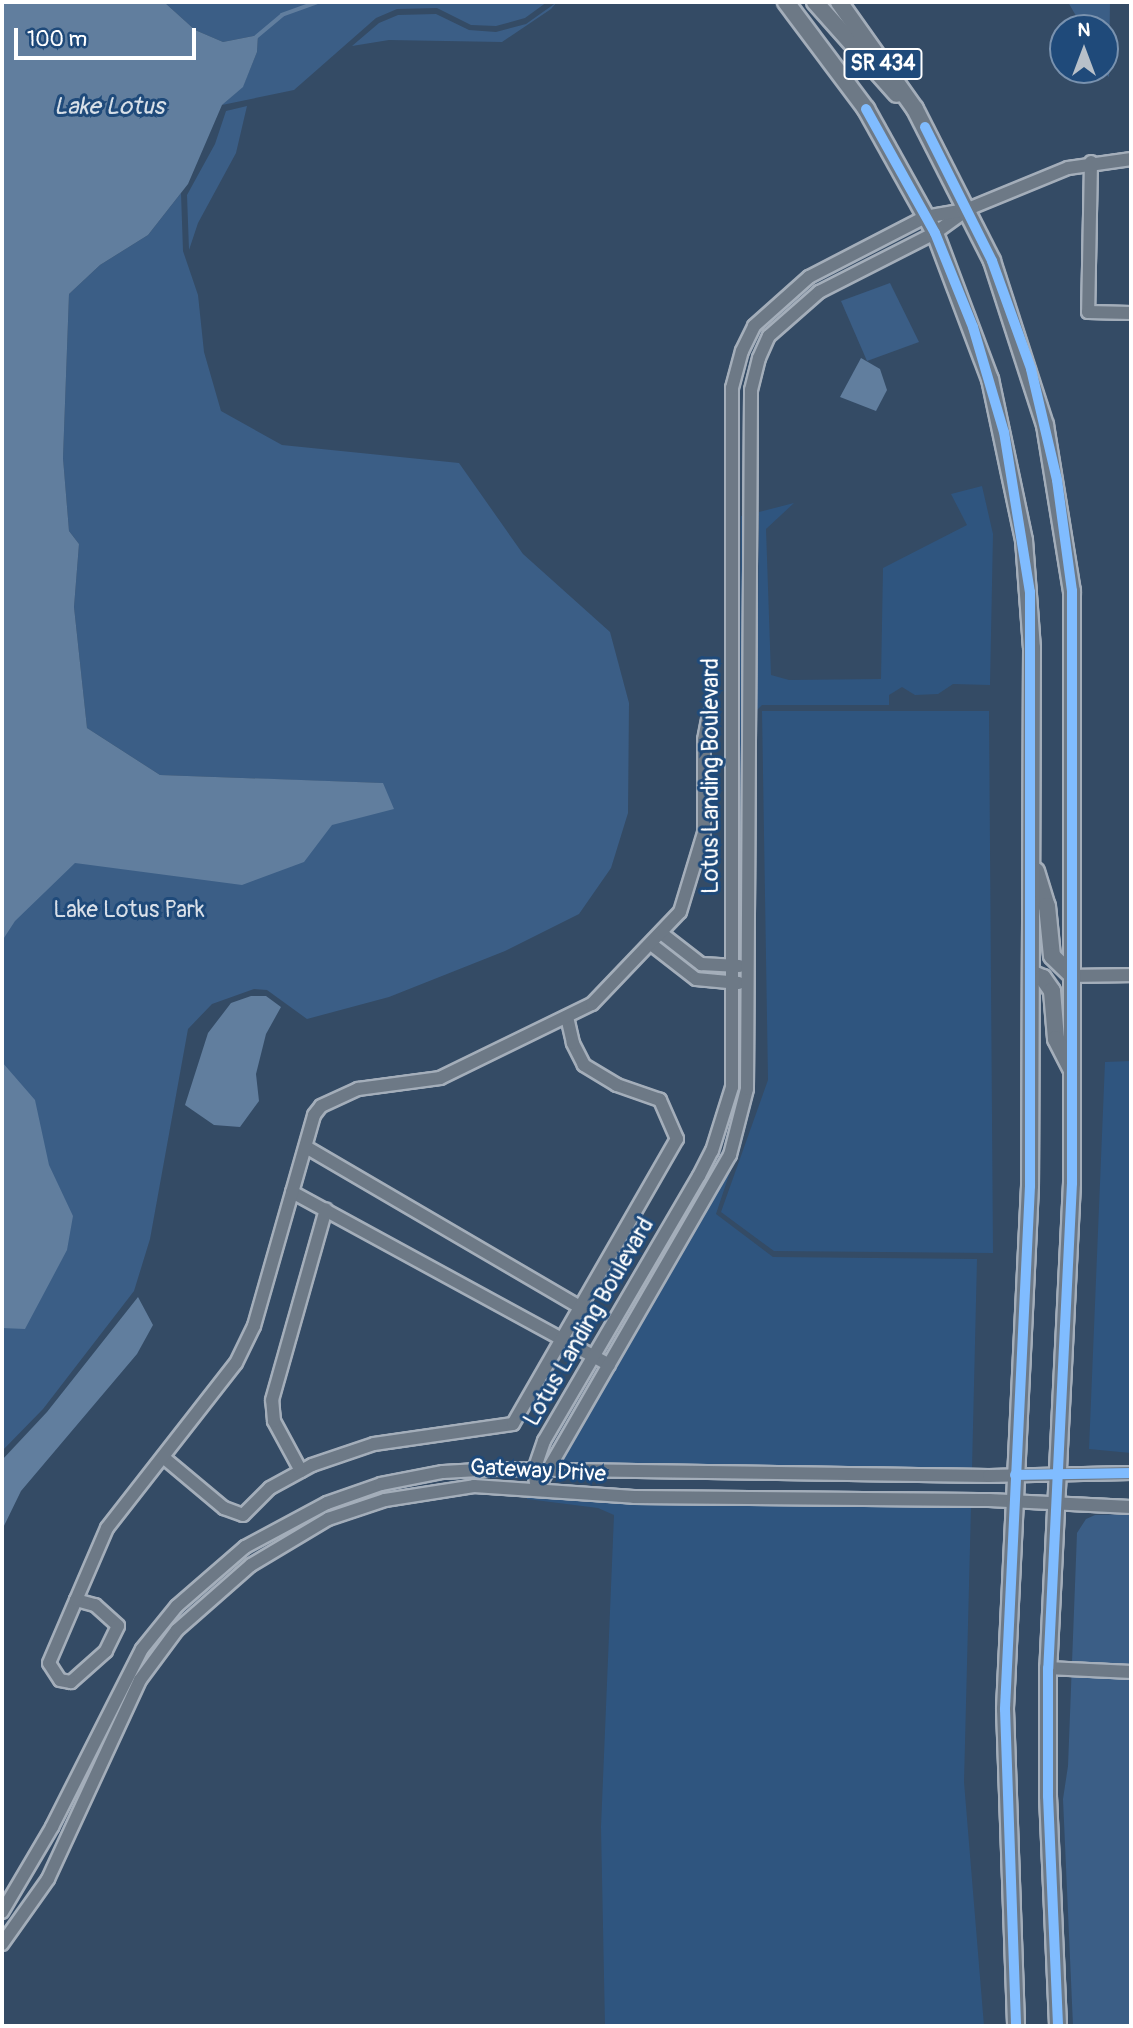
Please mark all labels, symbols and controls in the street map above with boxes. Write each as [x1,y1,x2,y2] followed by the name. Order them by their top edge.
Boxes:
[18,14,200,58] scale bar
[1049,14,1119,84] north arrow
[1078,18,1090,42] text: N
[27,26,87,53] text: 100 m
[843,46,923,82] road number: SR 434
[54,93,164,121] water label: Lake Lotus
[697,658,725,894] street label: Lotus Landing Boulevard
[53,896,205,924] park label: Lake Lotus Park
[518,1213,660,1431] street label: Lotus Landing Boulevard
[469,1454,607,1488] street label: Gateway Drive

